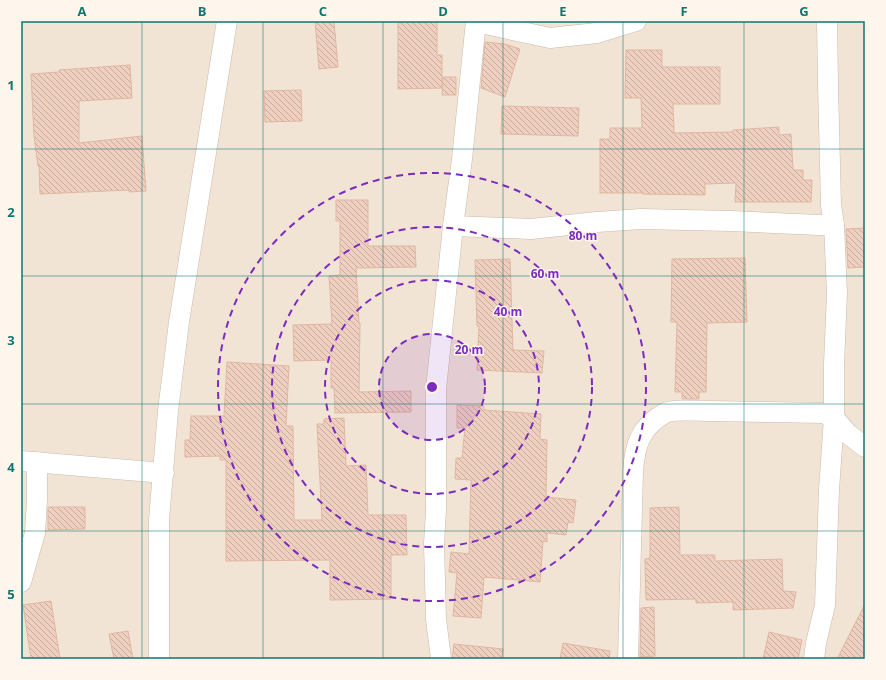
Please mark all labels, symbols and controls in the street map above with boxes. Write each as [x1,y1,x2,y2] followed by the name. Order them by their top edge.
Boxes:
[78,2,87,20] text: A
[198,2,207,20] text: B
[319,2,327,20] text: C
[438,2,448,20] text: D
[559,2,567,20] text: E
[680,2,688,20] text: F
[799,2,809,20] text: G
[7,76,15,94] text: 1
[7,203,15,221] text: 2
[569,227,597,244] text: 80 m
[531,265,559,282] text: 60 m
[494,303,522,320] text: 40 m
[7,331,15,349] text: 3
[455,341,483,358] text: 20 m
[425,380,439,394] centre of rings
[7,458,15,476] text: 4
[7,585,15,603] text: 5

